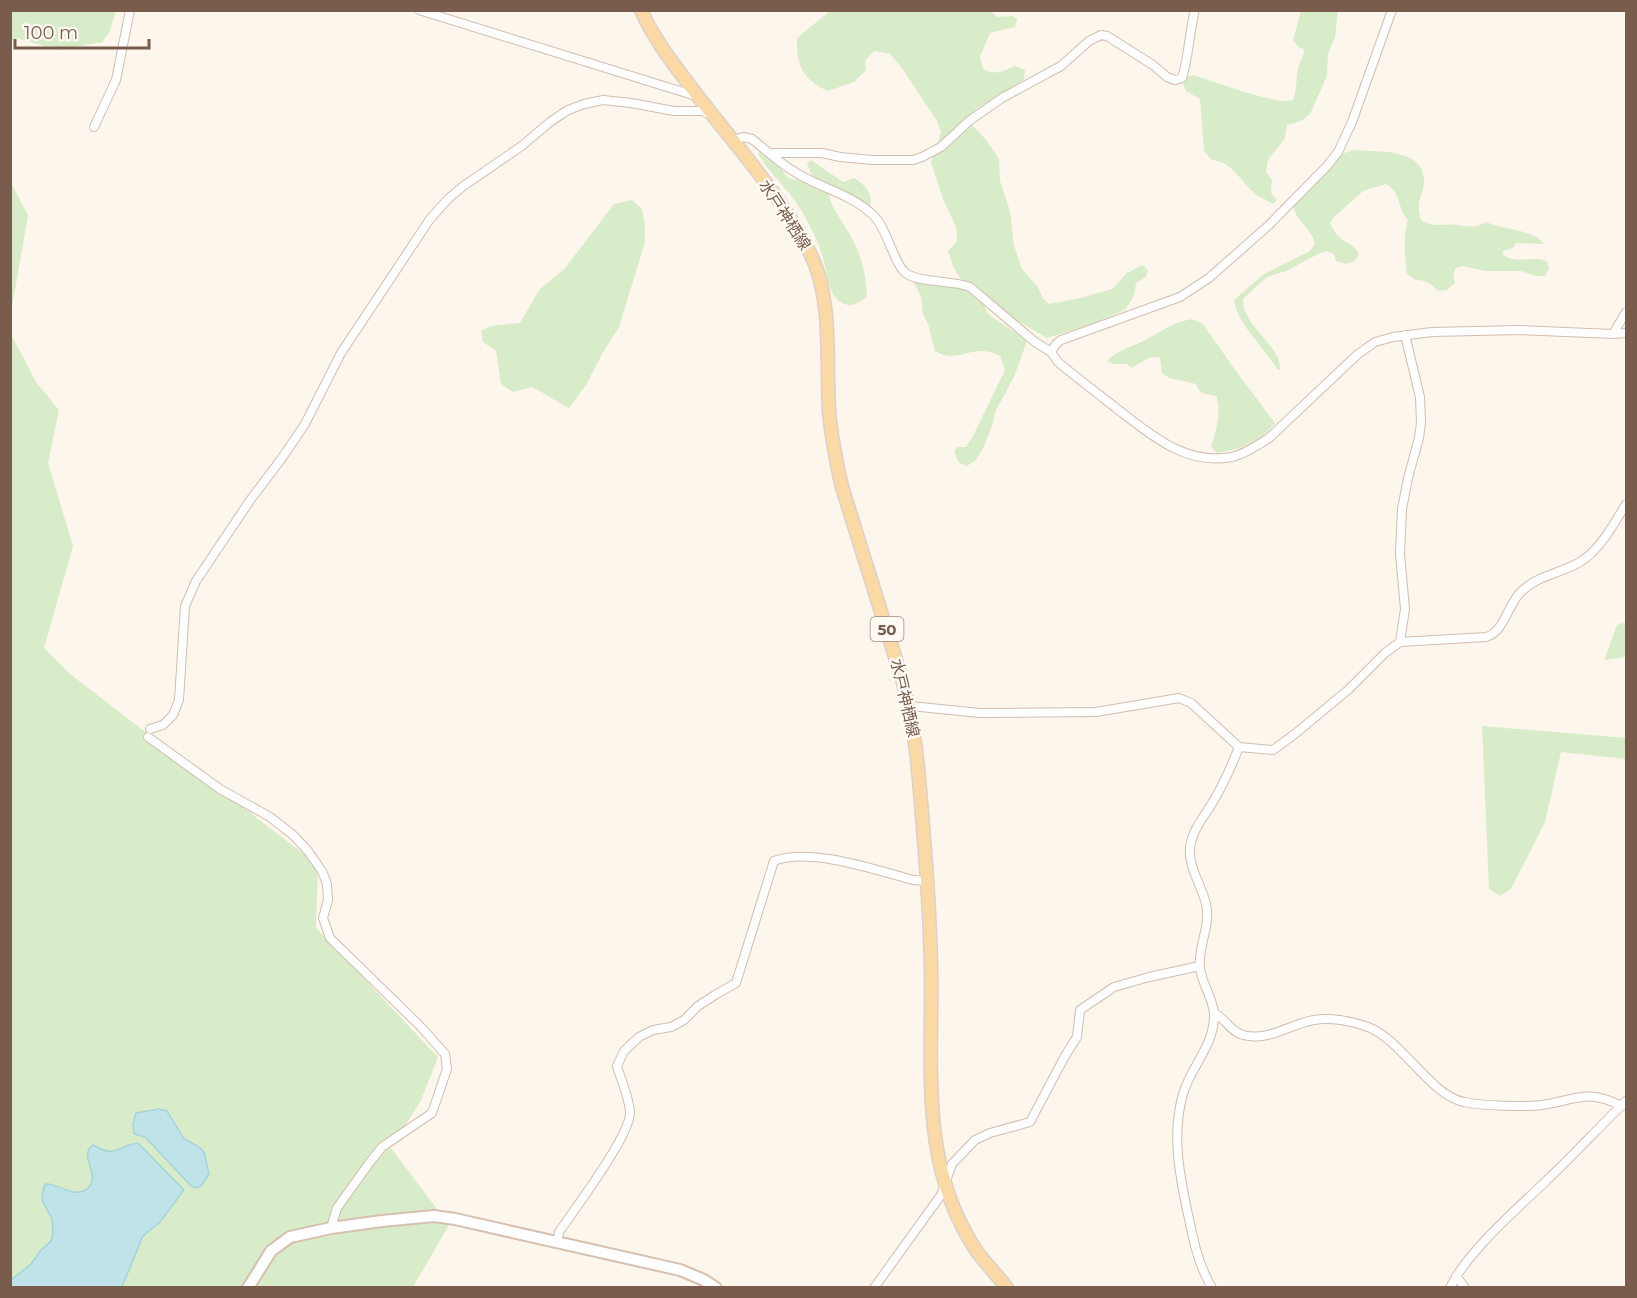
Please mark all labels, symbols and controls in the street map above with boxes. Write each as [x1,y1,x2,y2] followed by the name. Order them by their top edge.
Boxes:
[15,12,148,50] scale bar
[24,22,78,44] text: 100 m
[755,176,815,254] street label: 水戸神栖線
[870,617,904,641] road number: 50
[887,657,923,739] street label: 水戸神栖線

